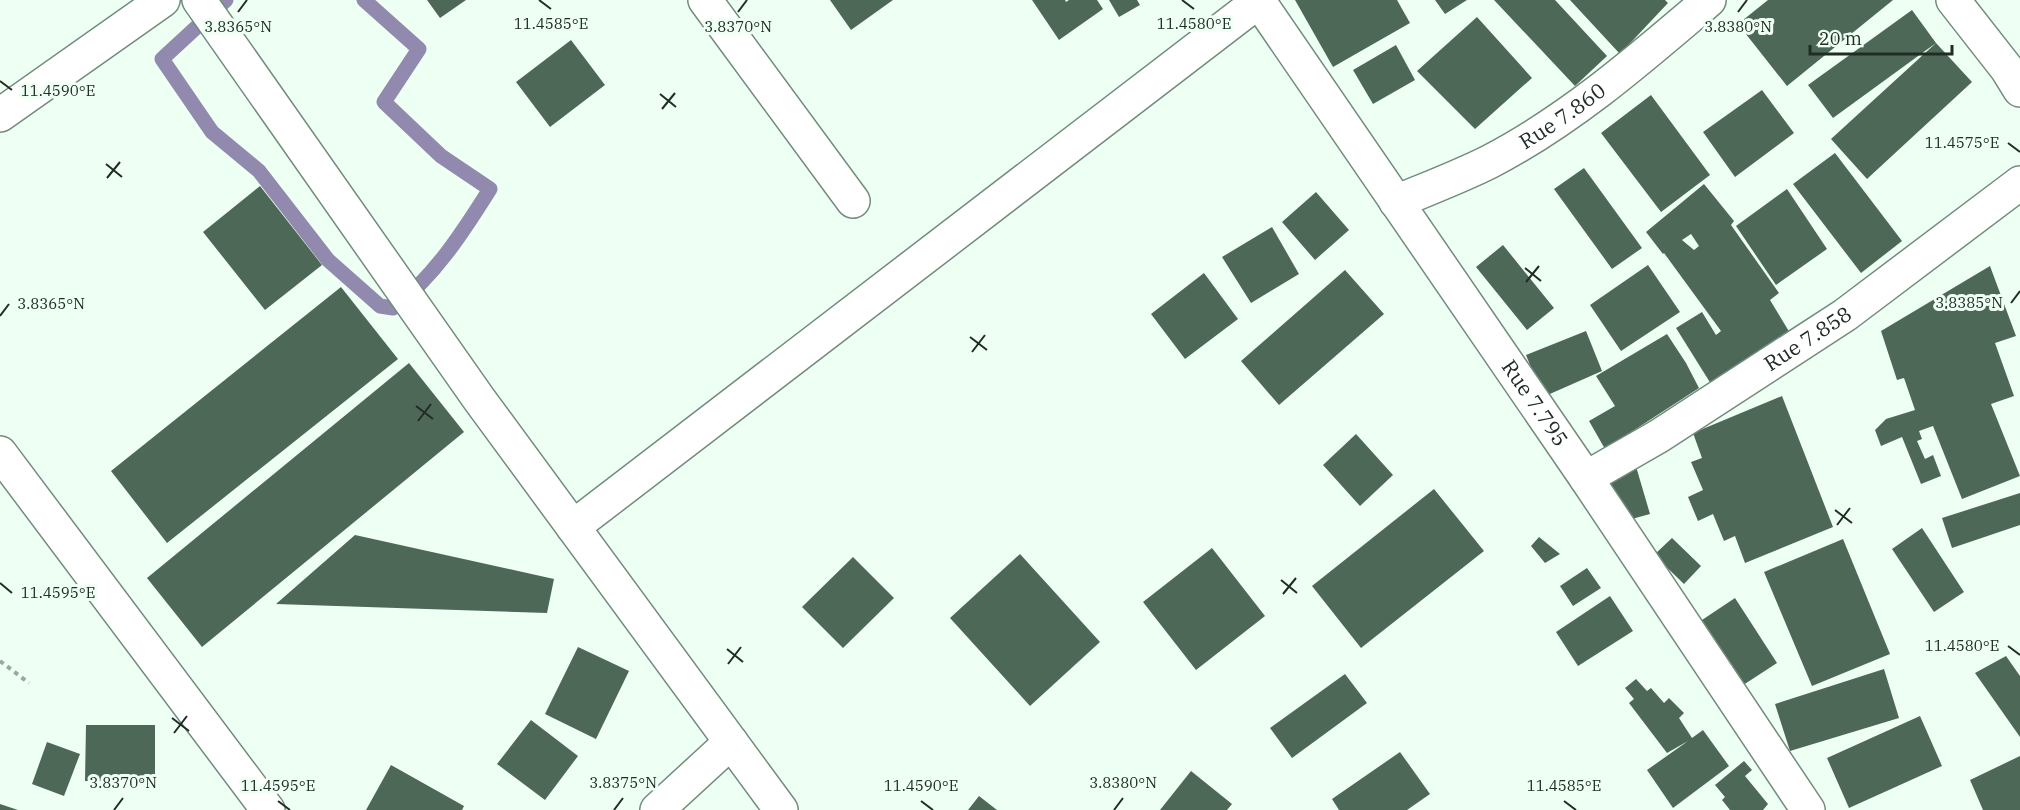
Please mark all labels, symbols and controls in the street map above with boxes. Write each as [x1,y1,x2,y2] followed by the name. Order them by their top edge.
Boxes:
[514,14,588,33] text: 11.4585°E
[1157,14,1231,33] text: 11.4580°E
[204,17,272,36] text: 3.8365°N
[704,17,772,36] text: 3.8370°N
[1704,17,1772,36] text: 3.8380°N
[1810,18,1952,56] scale bar
[1819,27,1862,50] text: 20 m
[1514,76,1611,155] street label: Rue 7.860
[21,81,95,100] text: 11.4590°E
[1925,133,1999,152] text: 11.4575°E
[1935,293,2003,312] text: 3.8385°N
[17,294,85,313] text: 3.8365°N
[1758,299,1857,377] street label: Rue 7.858
[1496,354,1575,451] street label: Rue 7.795
[21,583,95,602] text: 11.4595°E
[1925,636,1999,655] text: 11.4580°E
[89,773,157,792] text: 3.8370°N
[589,773,657,792] text: 3.8375°N
[1089,773,1157,792] text: 3.8380°N
[241,776,315,795] text: 11.4595°E
[884,776,958,795] text: 11.4590°E
[1527,776,1601,795] text: 11.4585°E

